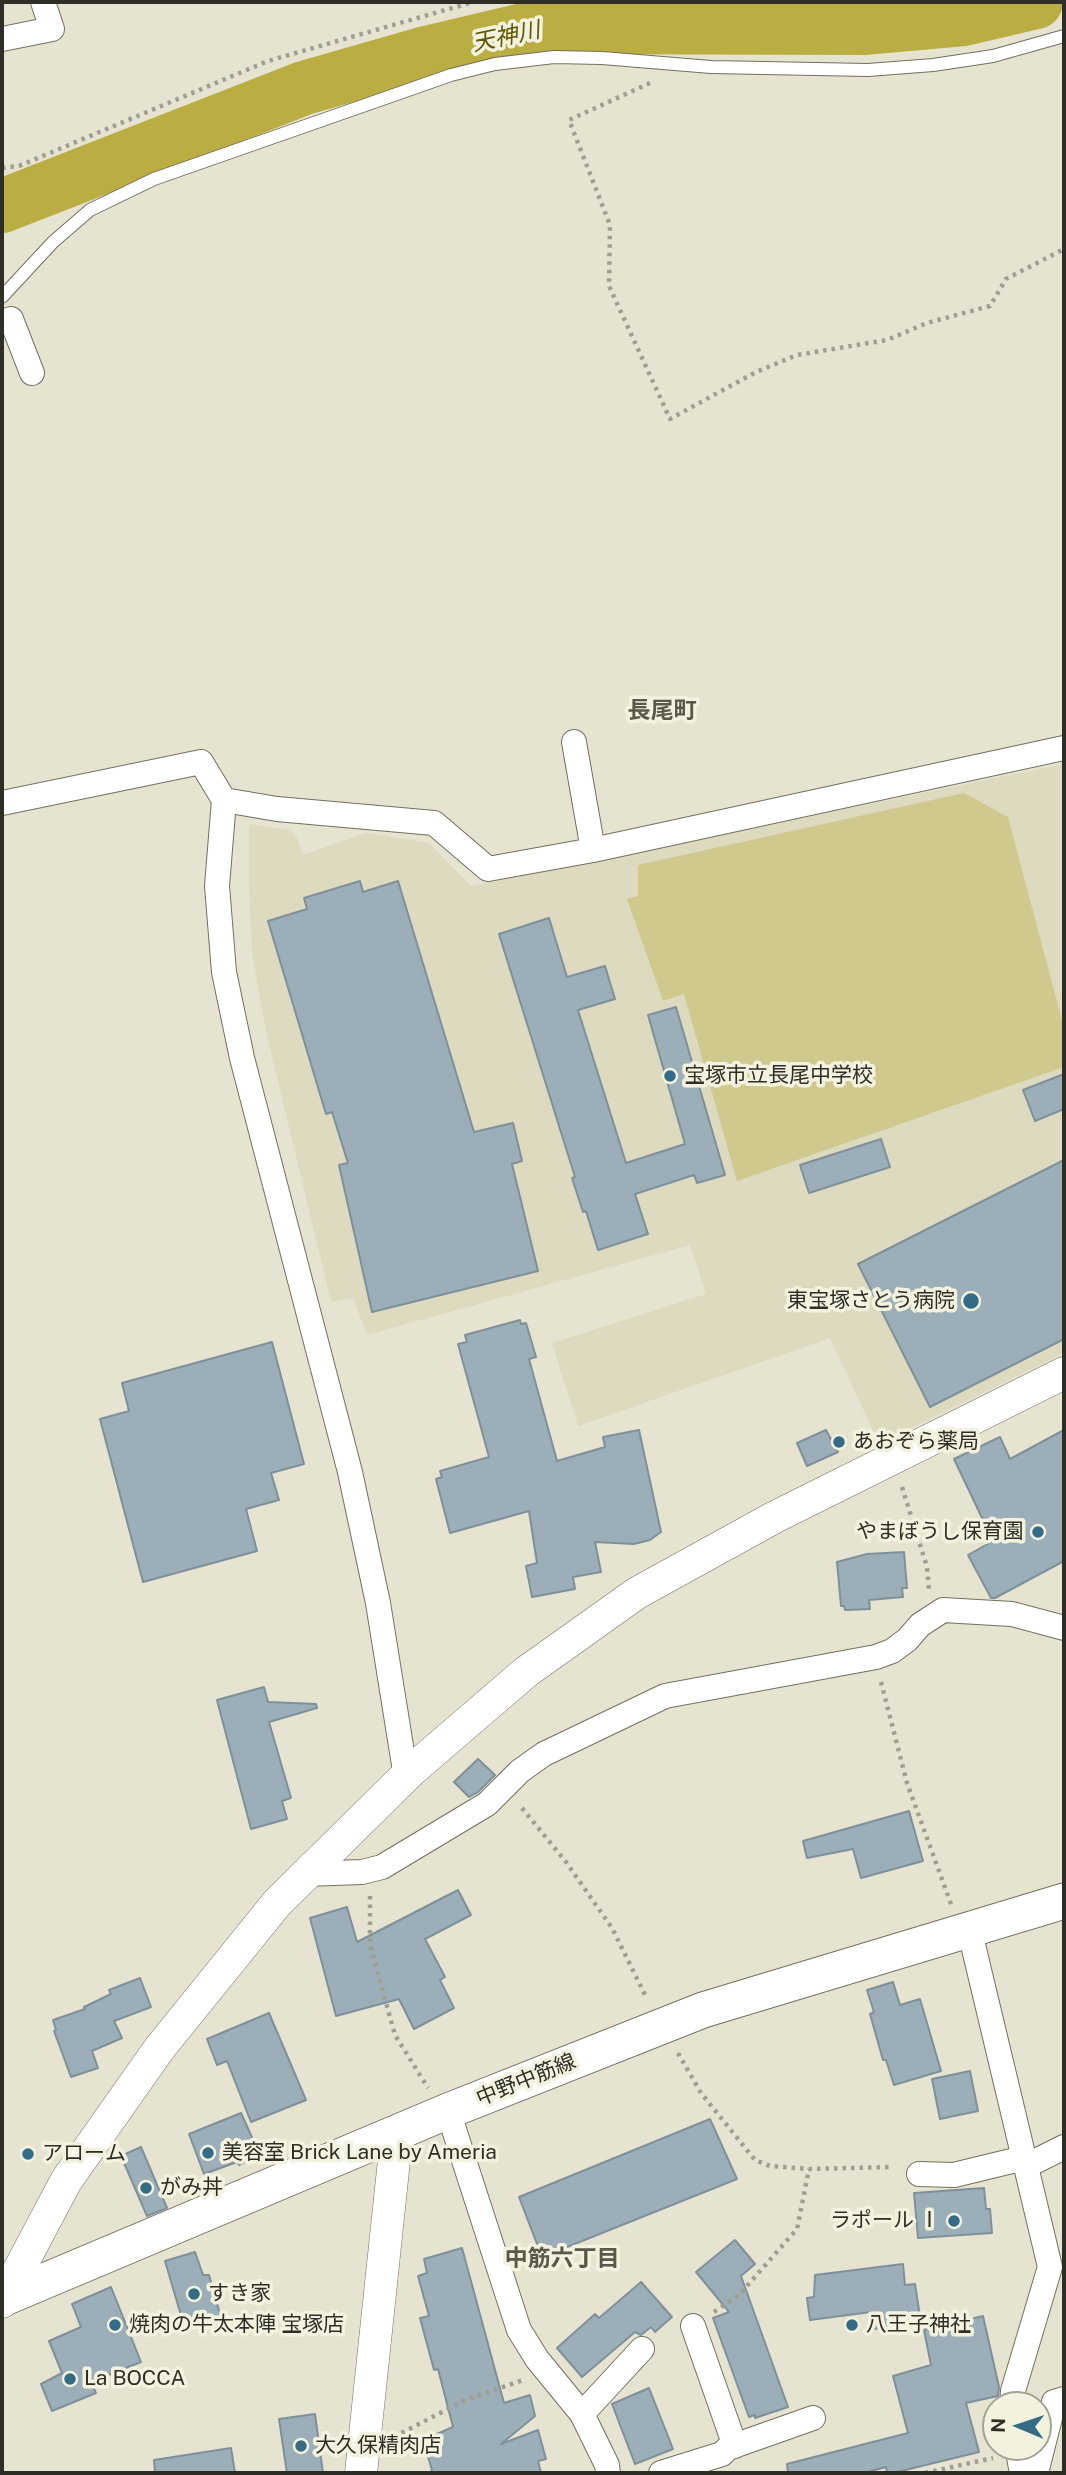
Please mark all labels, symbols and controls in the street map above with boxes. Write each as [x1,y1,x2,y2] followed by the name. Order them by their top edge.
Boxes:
[469,16,543,58] water label: 天神川
[628,697,696,725] district label: 長尾町
[684,1063,873,1089] place label: 宝塚市立長尾中学校
[662,1068,678,1084] marker: 宝塚市立長尾中学校
[787,1288,955,1314] place label: 東宝塚さとう病院
[961,1291,981,1311] marker: 東宝塚さとう病院
[853,1429,979,1455] place label: あおぞら薬局
[831,1434,847,1450] marker: あおぞら薬局
[856,1519,1024,1545] place label: やまぼうし保育園
[1030,1524,1046,1540] marker: やまぼうし保育園
[473,2049,579,2111] street label: 中野中筋線
[222,2140,497,2166] place label: 美容室 Brick Lane by Ameria
[42,2141,126,2167] place label: アローム
[200,2145,216,2161] marker: 美容室 Brick Lane by Ameria
[20,2146,36,2162] marker: アローム
[160,2175,223,2201] place label: がみ丼
[138,2180,154,2196] marker: がみ丼
[830,2208,940,2234] place label: ラポール Ⅰ
[946,2213,962,2229] marker: ラポール Ⅰ
[505,2245,619,2273] district label: 中筋六丁目
[208,2281,271,2307] place label: すき家
[186,2286,202,2302] marker: すき家
[129,2312,344,2338] place label: 焼肉の牛太本陣 宝塚店
[866,2312,971,2338] place label: 八王子神社
[107,2317,123,2333] marker: 焼肉の牛太本陣 宝塚店
[844,2317,860,2333] marker: 八王子神社
[84,2366,185,2392] place label: La BOCCA
[62,2371,78,2387] marker: La BOCCA
[982,2391,1052,2461] north arrow
[987,2418,1009,2433] text: N
[315,2433,441,2459] place label: 大久保精肉店
[293,2438,309,2454] marker: 大久保精肉店

